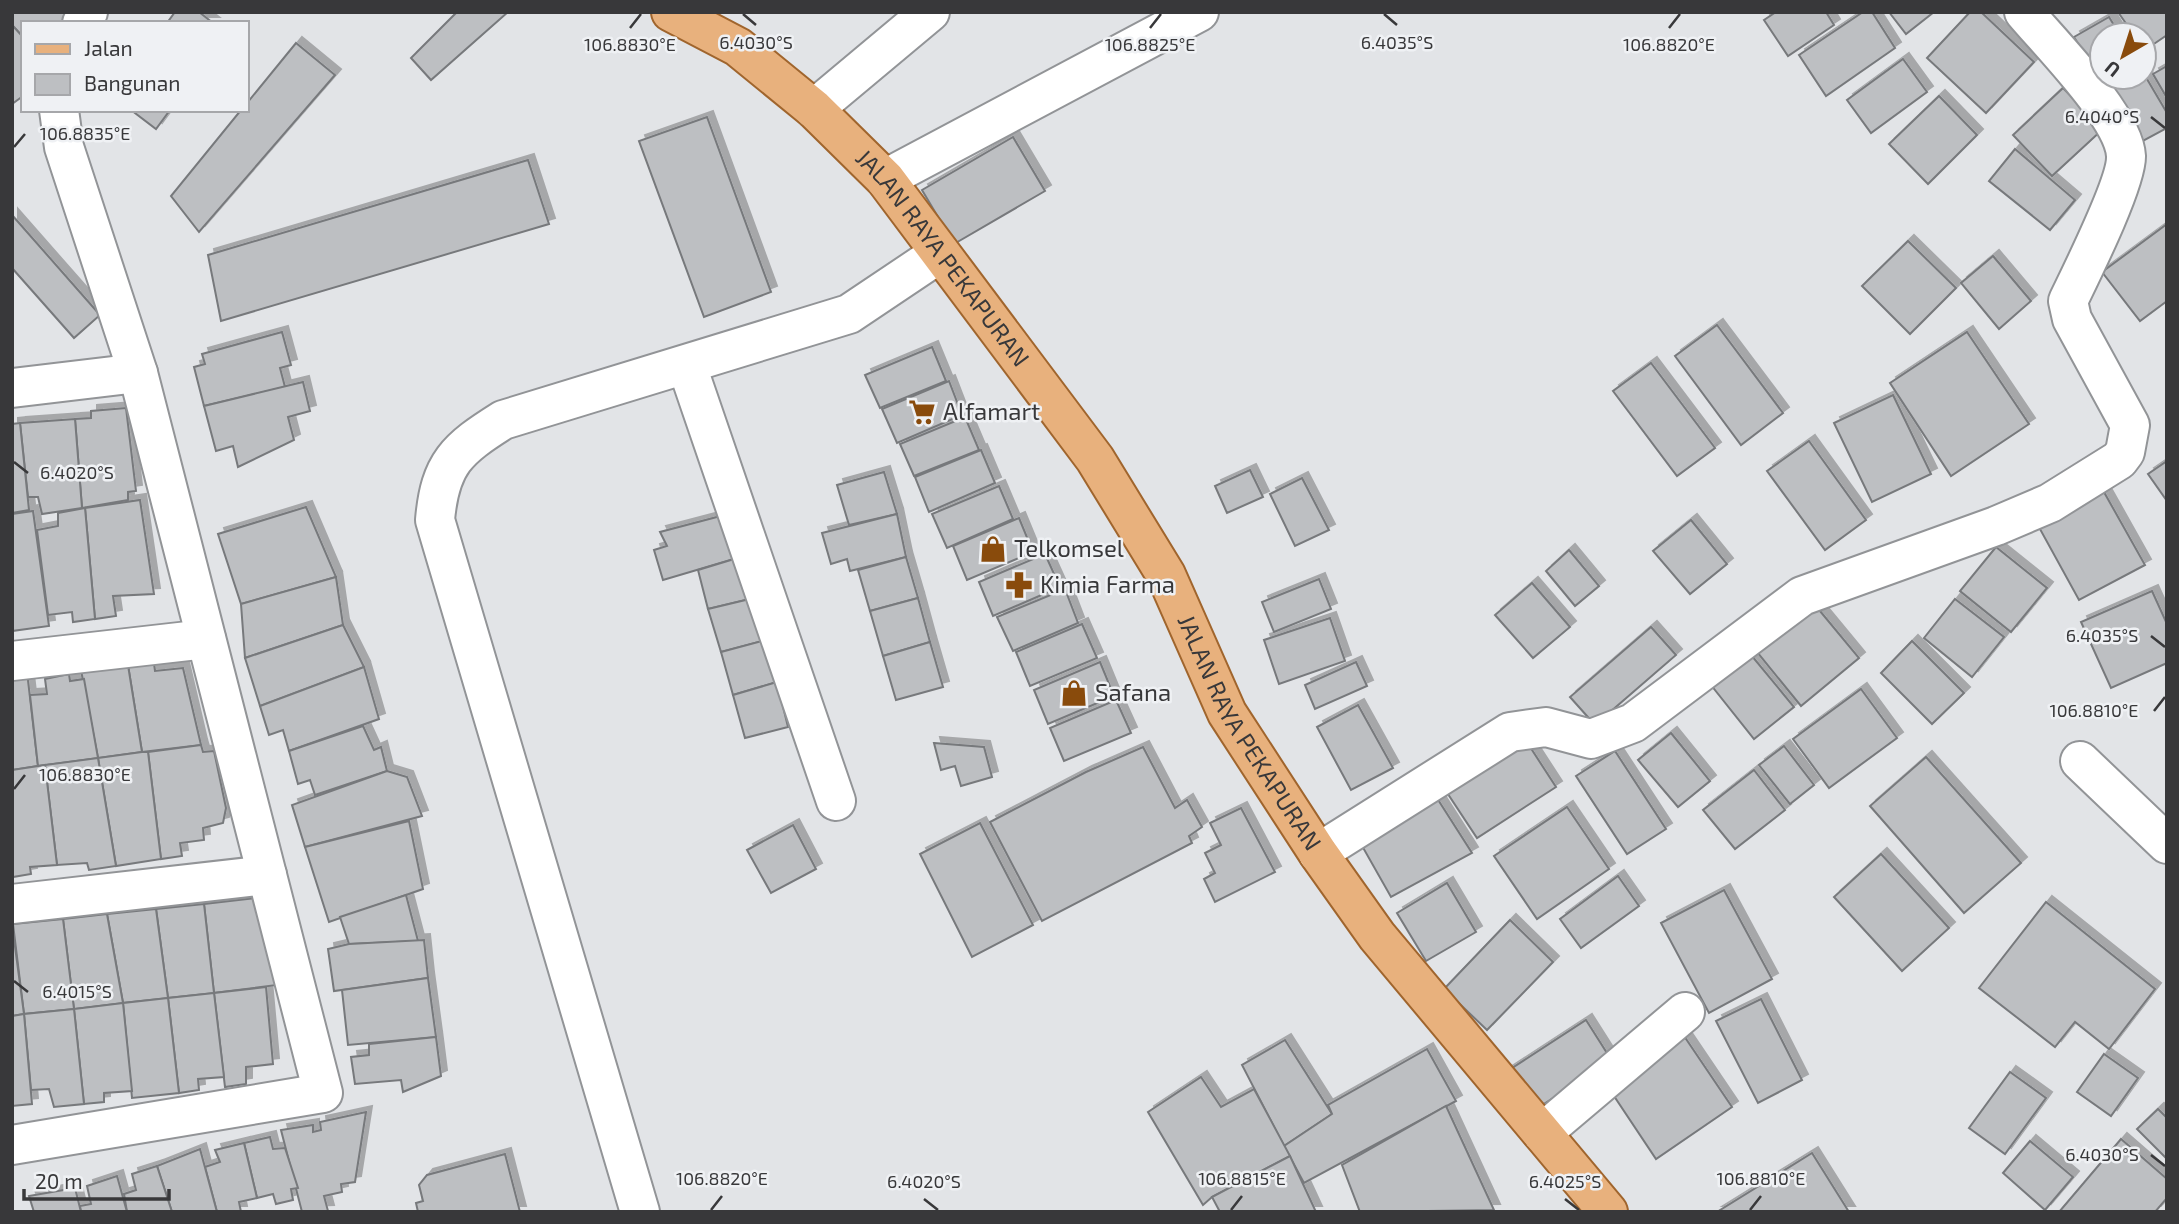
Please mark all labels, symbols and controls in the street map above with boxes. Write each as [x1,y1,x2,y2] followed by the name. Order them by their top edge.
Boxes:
[21,21,248,112] legend
[2088,21,2158,91] north arrow
[719,31,793,53] text: 6.4030°S
[1361,31,1433,53] text: 6.4035°S
[584,33,676,55] text: 106.8830°E
[1105,33,1195,55] text: 106.8825°E
[1623,33,1715,55] text: 106.8820°E
[84,35,133,60] text: Jalan
[2100,57,2124,83] text: U
[84,70,180,95] text: Bangunan
[2065,105,2139,127] text: 6.4040°S
[40,122,130,144] text: 106.8835°E
[850,142,1036,372] street label: JALAN RAYA PEKAPURAN
[943,396,1040,425] place label: Alfamart
[907,397,937,427] supermarket icon: Alfamart
[40,461,114,483] text: 6.4020°S
[1014,533,1124,562] place label: Telkomsel
[978,534,1008,564] shop icon: Telkomsel
[1040,569,1175,598] place label: Kimia Farma
[1004,570,1034,600] pharmacy icon: Kimia Farma
[1172,610,1328,855] street label: JALAN RAYA PEKAPURAN
[2066,624,2138,646] text: 6.4035°S
[1095,677,1171,706] place label: Safana
[1059,678,1089,708] shop icon: Safana
[2050,699,2138,721] text: 106.8810°E
[39,763,131,785] text: 106.8830°E
[42,980,112,1002] text: 6.4015°S
[2065,1143,2139,1165] text: 6.4030°S
[24,1158,170,1202] scale bar
[676,1167,768,1189] text: 106.8820°E
[1198,1167,1286,1189] text: 106.8815°E
[1717,1167,1805,1189] text: 106.8810°E
[35,1168,83,1193] text: 20 m
[887,1170,961,1192] text: 6.4020°S
[1529,1170,1601,1192] text: 6.4025°S

